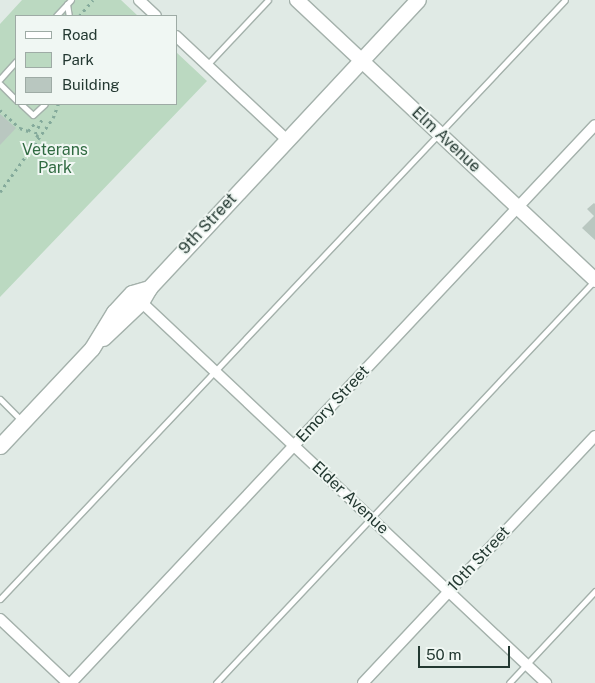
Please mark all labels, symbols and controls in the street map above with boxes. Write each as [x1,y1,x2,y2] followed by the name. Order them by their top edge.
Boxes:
[15,15,178,105] legend
[62,26,98,43] text: Road
[62,51,94,68] text: Park
[62,76,120,93] text: Building
[408,103,484,177] street label: Elm Avenue
[22,140,88,178] park label: Veterans Park
[175,190,241,258] street label: 9th Street
[292,362,374,446] street label: Emory Street
[308,458,392,538] street label: Elder Avenue
[444,522,514,596] street label: 10th Street
[420,636,512,668] scale bar
[426,646,461,663] text: 50 m

